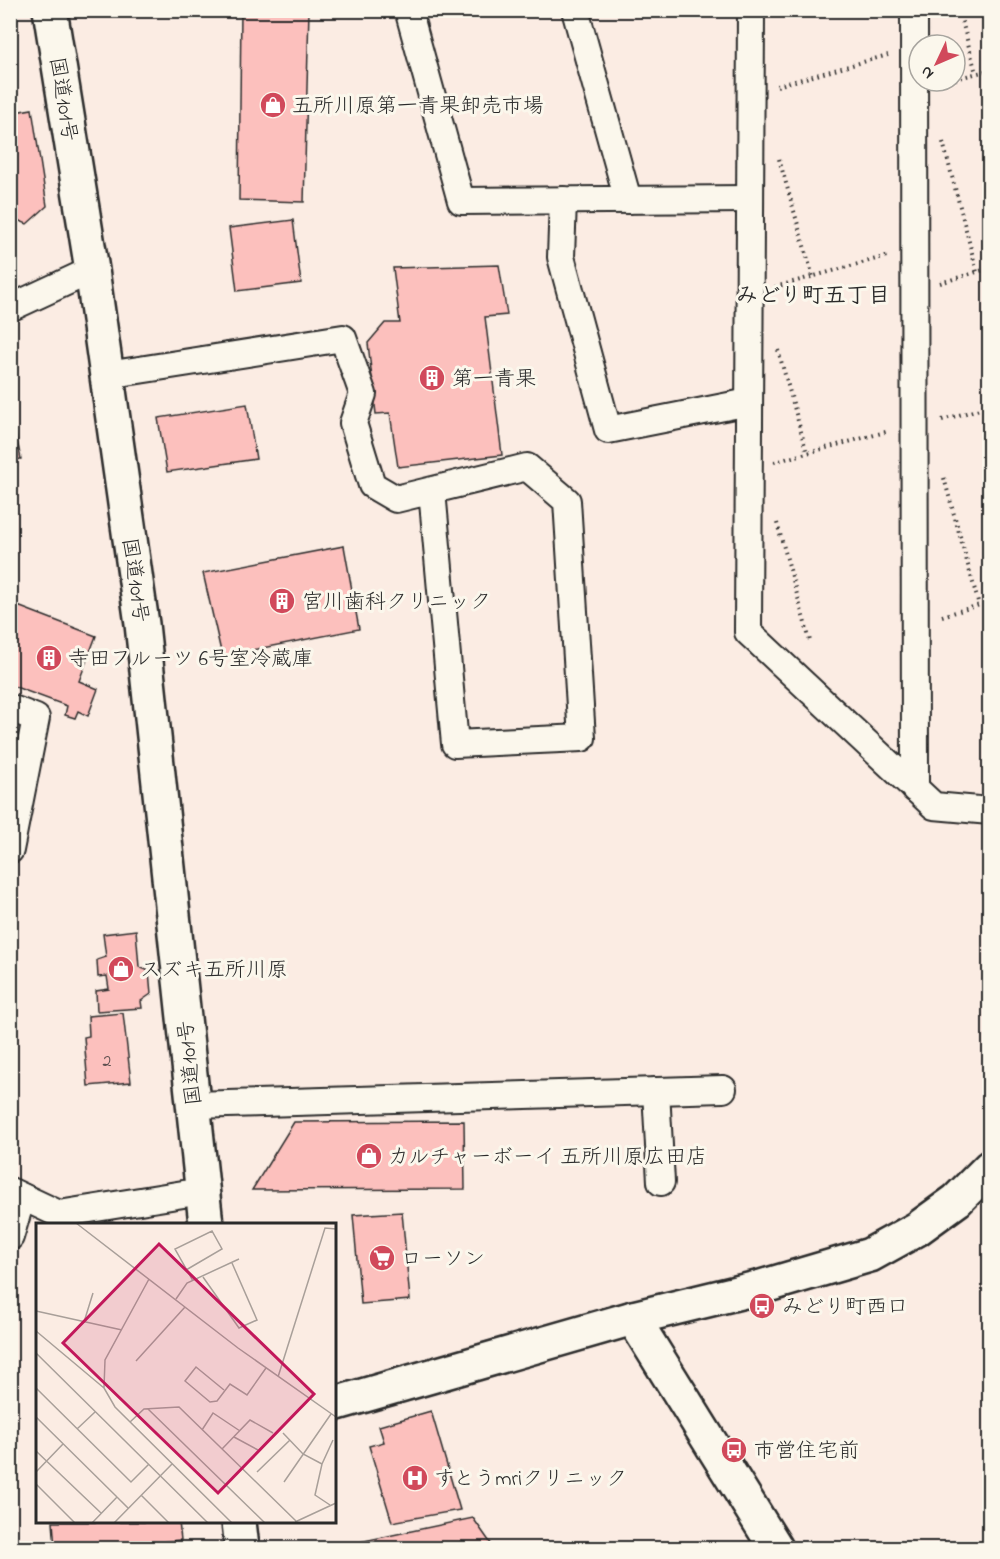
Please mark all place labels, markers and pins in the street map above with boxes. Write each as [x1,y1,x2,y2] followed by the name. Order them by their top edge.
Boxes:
[258,90,288,120] shop icon: 五所川原第一青果卸売市場
[292,92,544,122] place label: 五所川原第一青果卸売市場
[417,363,447,393] building icon: 第一青果
[452,365,536,395] place label: 第一青果
[267,586,297,616] building icon: 宮川歯科クリニック
[302,588,491,618] place label: 宮川歯科クリニック
[34,643,64,673] building icon: 寺田フルーツ 6号室冷蔵庫
[68,645,313,675] place label: 寺田フルーツ 6号室冷蔵庫
[106,954,136,984] shop icon: スズキ五所川原
[140,956,288,986] place label: スズキ五所川原
[354,1141,384,1171] shop icon: カルチャーボーイ 五所川原広田店
[388,1143,707,1173] place label: カルチャーボーイ 五所川原広田店
[367,1243,397,1273] supermarket icon: ローソン
[401,1245,485,1275] place label: ローソン
[747,1291,777,1321] bus stop icon: みどり町西口
[782,1293,908,1323] place label: みどり町西口
[719,1435,749,1465] bus stop icon: 市営住宅前
[754,1437,859,1467] place label: 市営住宅前
[400,1463,430,1493] hospital icon: すとうmriクリニック
[434,1465,627,1495] place label: すとうmriクリニック

